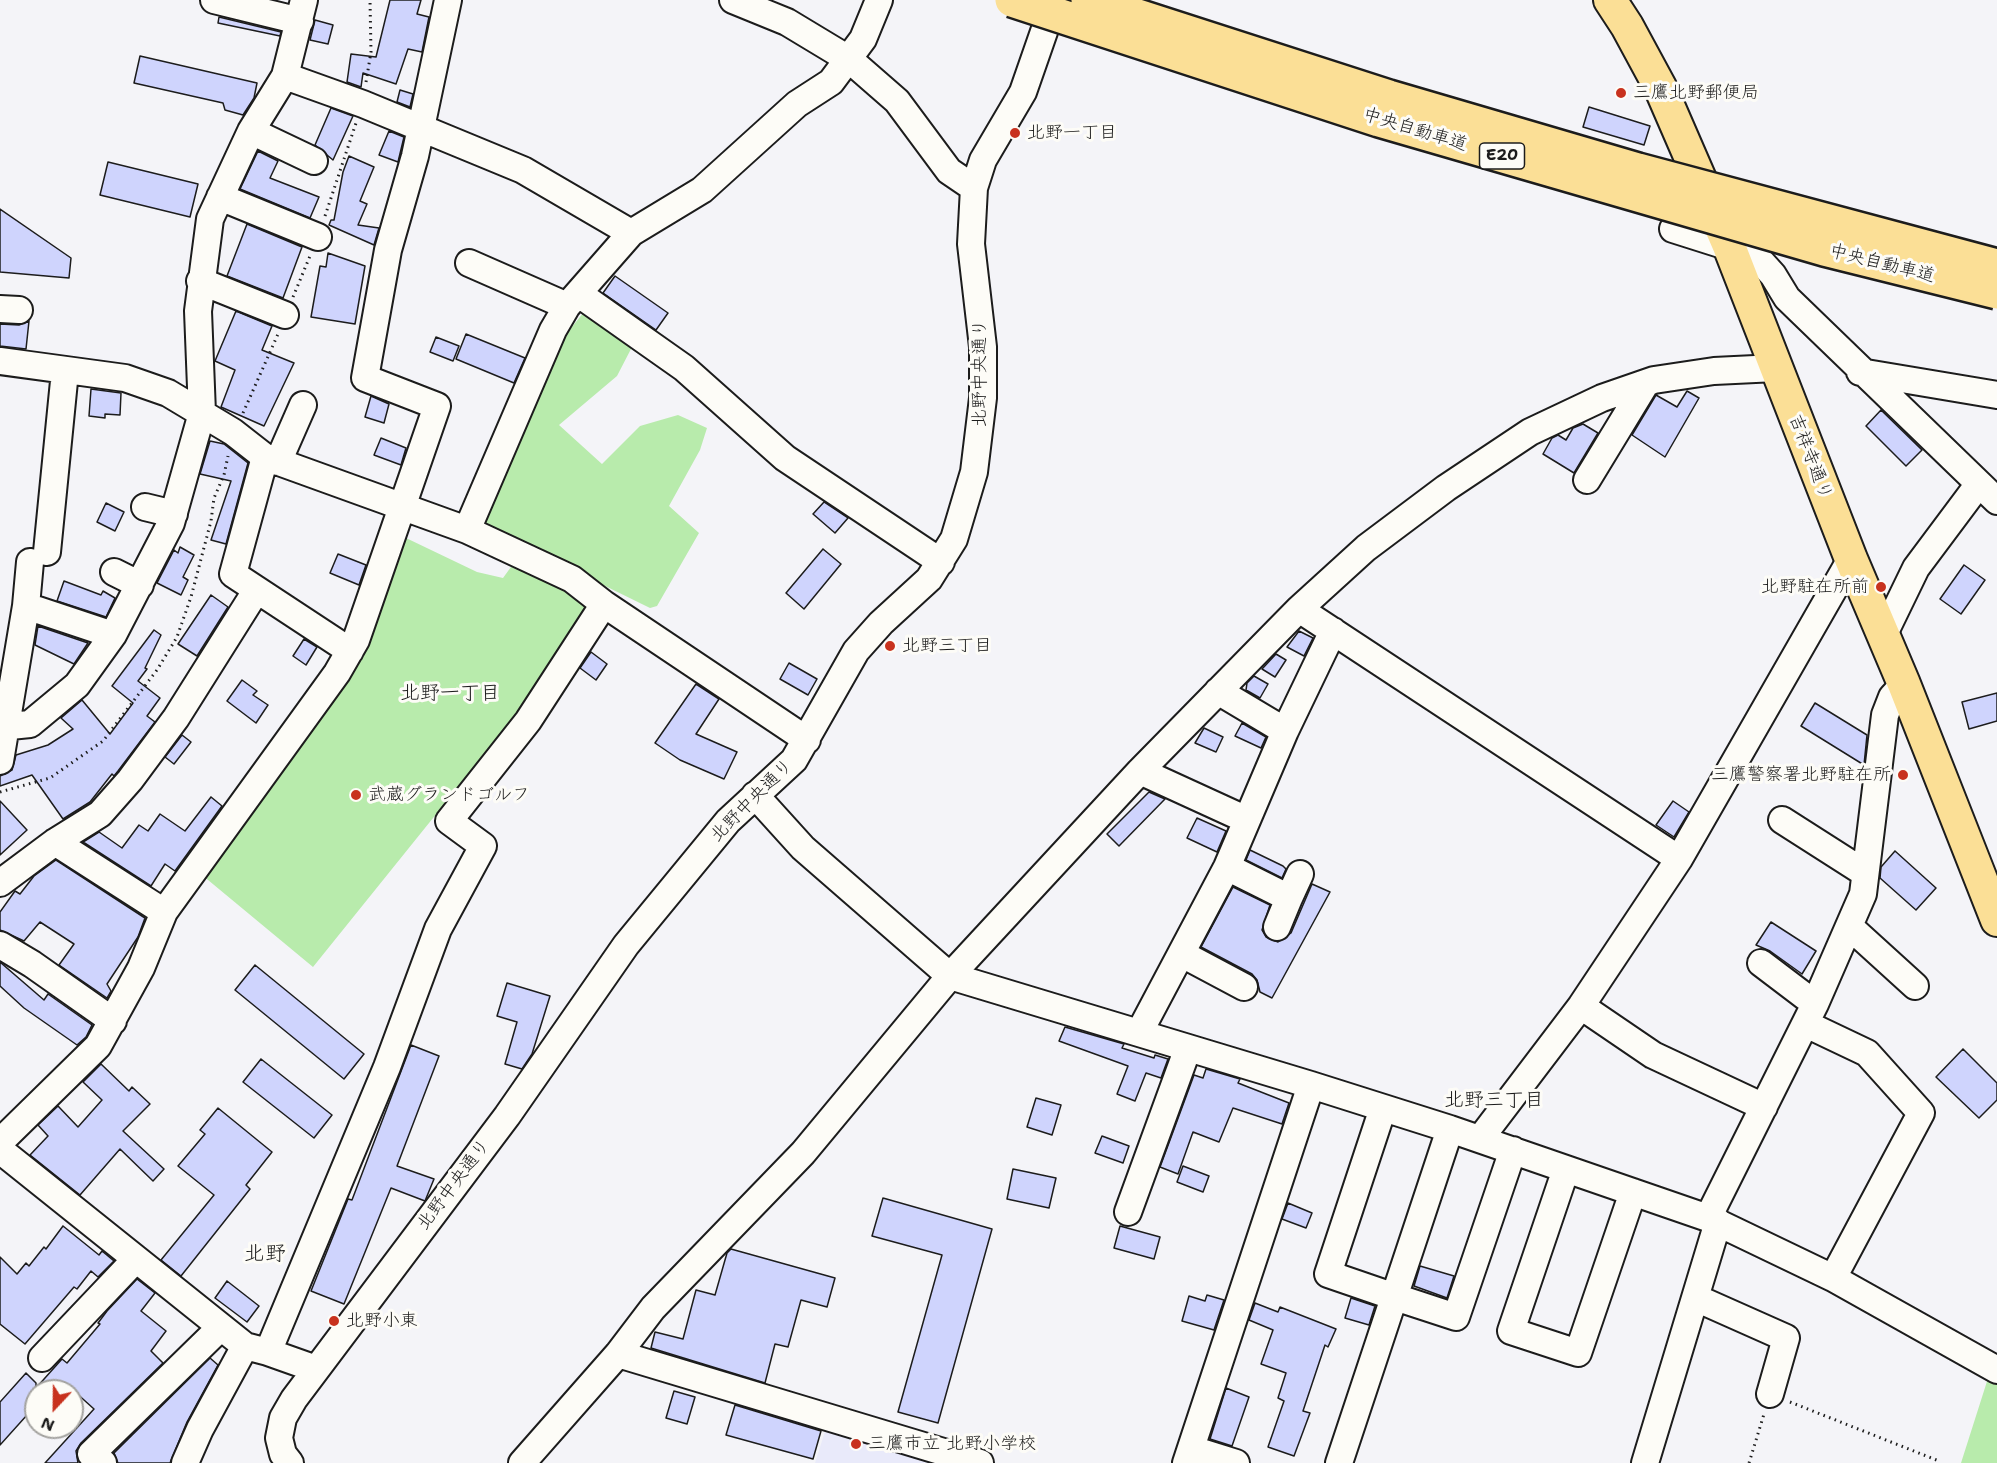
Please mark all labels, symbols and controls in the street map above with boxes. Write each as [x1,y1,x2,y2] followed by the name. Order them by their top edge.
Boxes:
[1633,82,1759,104] place label: 三鷹北野郵便局
[1614,86,1628,100] marker: 三鷹北野郵便局
[1360,104,1470,156] street label: 中央自動車道
[1027,122,1117,144] place label: 北野一丁目
[1008,126,1022,140] marker: 北野一丁目
[1480,143,1524,169] road number: E20
[1827,240,1937,288] street label: 中央自動車道
[969,319,991,427] street label: 北野中央通り
[1784,411,1836,503] street label: 吉祥寺通り
[1761,576,1869,598] place label: 北野駐在所前
[1874,580,1888,594] marker: 北野駐在所前
[902,635,992,657] place label: 北野三丁目
[883,639,897,653] marker: 北野三丁目
[400,682,500,706] district label: 北野一丁目
[706,755,798,847] street label: 北野中央通り
[1711,764,1891,786] place label: 三鷹警察署北野駐在所
[1896,768,1910,782] marker: 三鷹警察署北野駐在所
[368,784,530,806] place label: 武蔵グランドゴルフ
[349,788,363,802] marker: 武蔵グランドゴルフ
[1444,1089,1544,1113] district label: 北野三丁目
[413,1135,495,1235] street label: 北野中央通り
[244,1242,286,1268] district label: 北野
[346,1310,418,1332] place label: 北野小東
[327,1314,341,1328] marker: 北野小東
[24,1379,84,1439] north arrow
[38,1412,58,1436] text: N
[868,1433,1036,1455] place label: 三鷹市立 北野小学校
[849,1437,863,1451] marker: 三鷹市立 北野小学校

